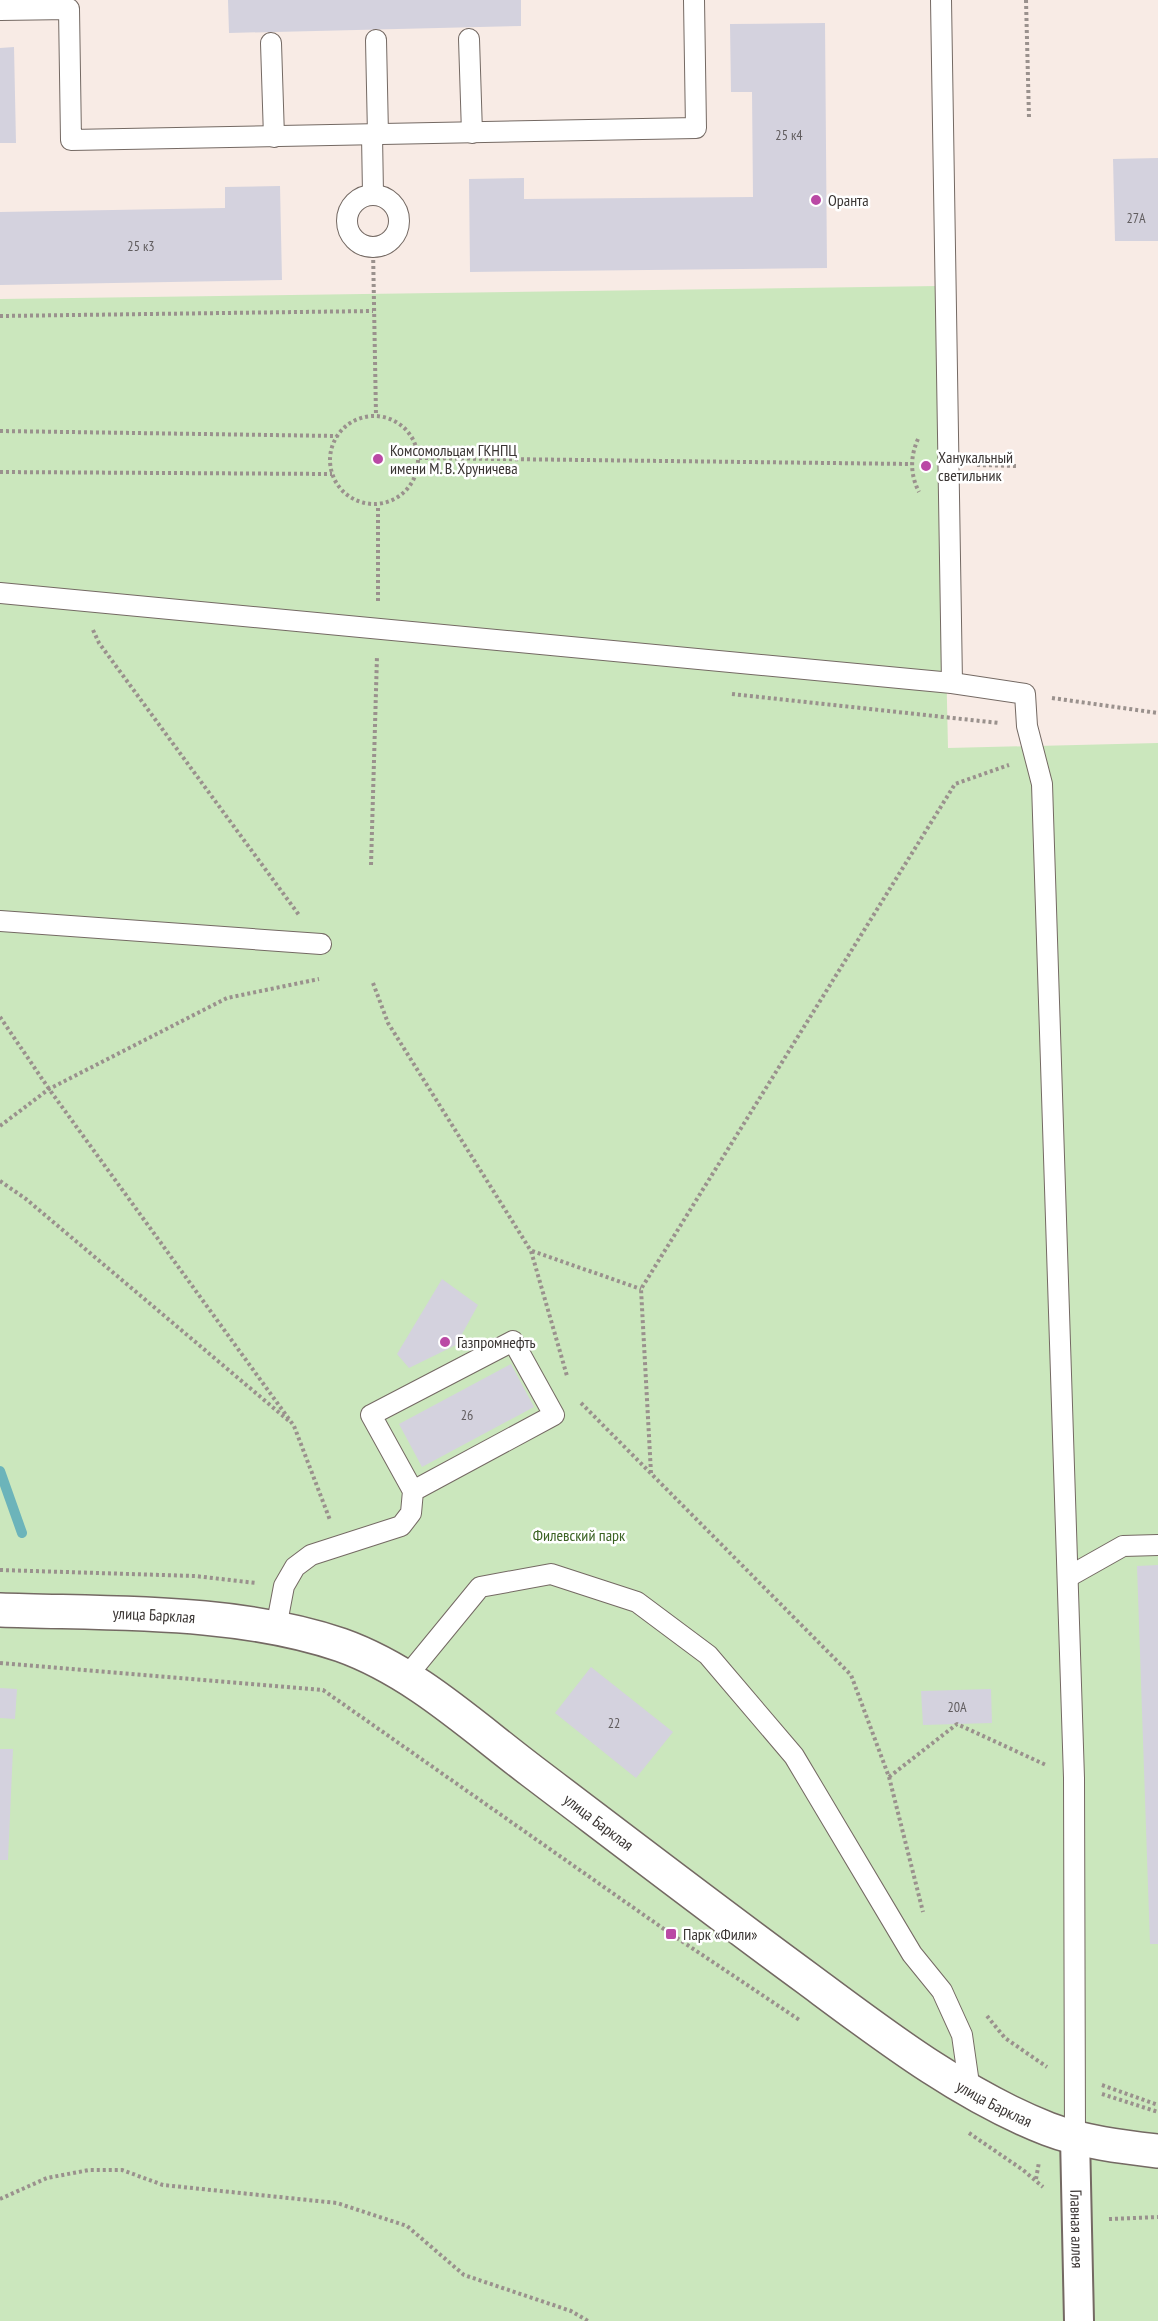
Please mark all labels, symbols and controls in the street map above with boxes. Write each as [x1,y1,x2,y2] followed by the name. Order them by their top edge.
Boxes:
[775,126,803,144] house number: 25 к4
[828,190,869,210] place label: Оранта
[809,193,823,207] marker: Оранта
[1126,209,1146,227] house number: 27А
[127,237,155,255] house number: 25 к3
[390,440,518,478] place label: Комсомольцам ГКНПЦ имени М. В. Хруничева
[938,447,1013,485] place label: Ханукальный светильник
[371,452,385,466] marker: Комсомольцам ГКНПЦ имени М. В. Хруничева
[919,459,933,473] marker: Ханукальный светильник
[457,1332,536,1352] place label: Газпромнефть
[438,1335,452,1349] marker: Газпромнефть
[461,1406,473,1424] house number: 26
[533,1525,626,1545] park label: Филевский парк
[112,1603,196,1627] street label: улица Барклая
[947,1698,967,1716] house number: 20А
[608,1714,620,1732] house number: 22
[560,1789,638,1855] street label: улица Барклая
[683,1924,757,1944] place label: Парк «Фили»
[664,1927,678,1941] marker: Парк «Фили»
[953,2075,1035,2131] street label: улица Барклая
[1066,2189,1088,2269] street label: Главная аллея

